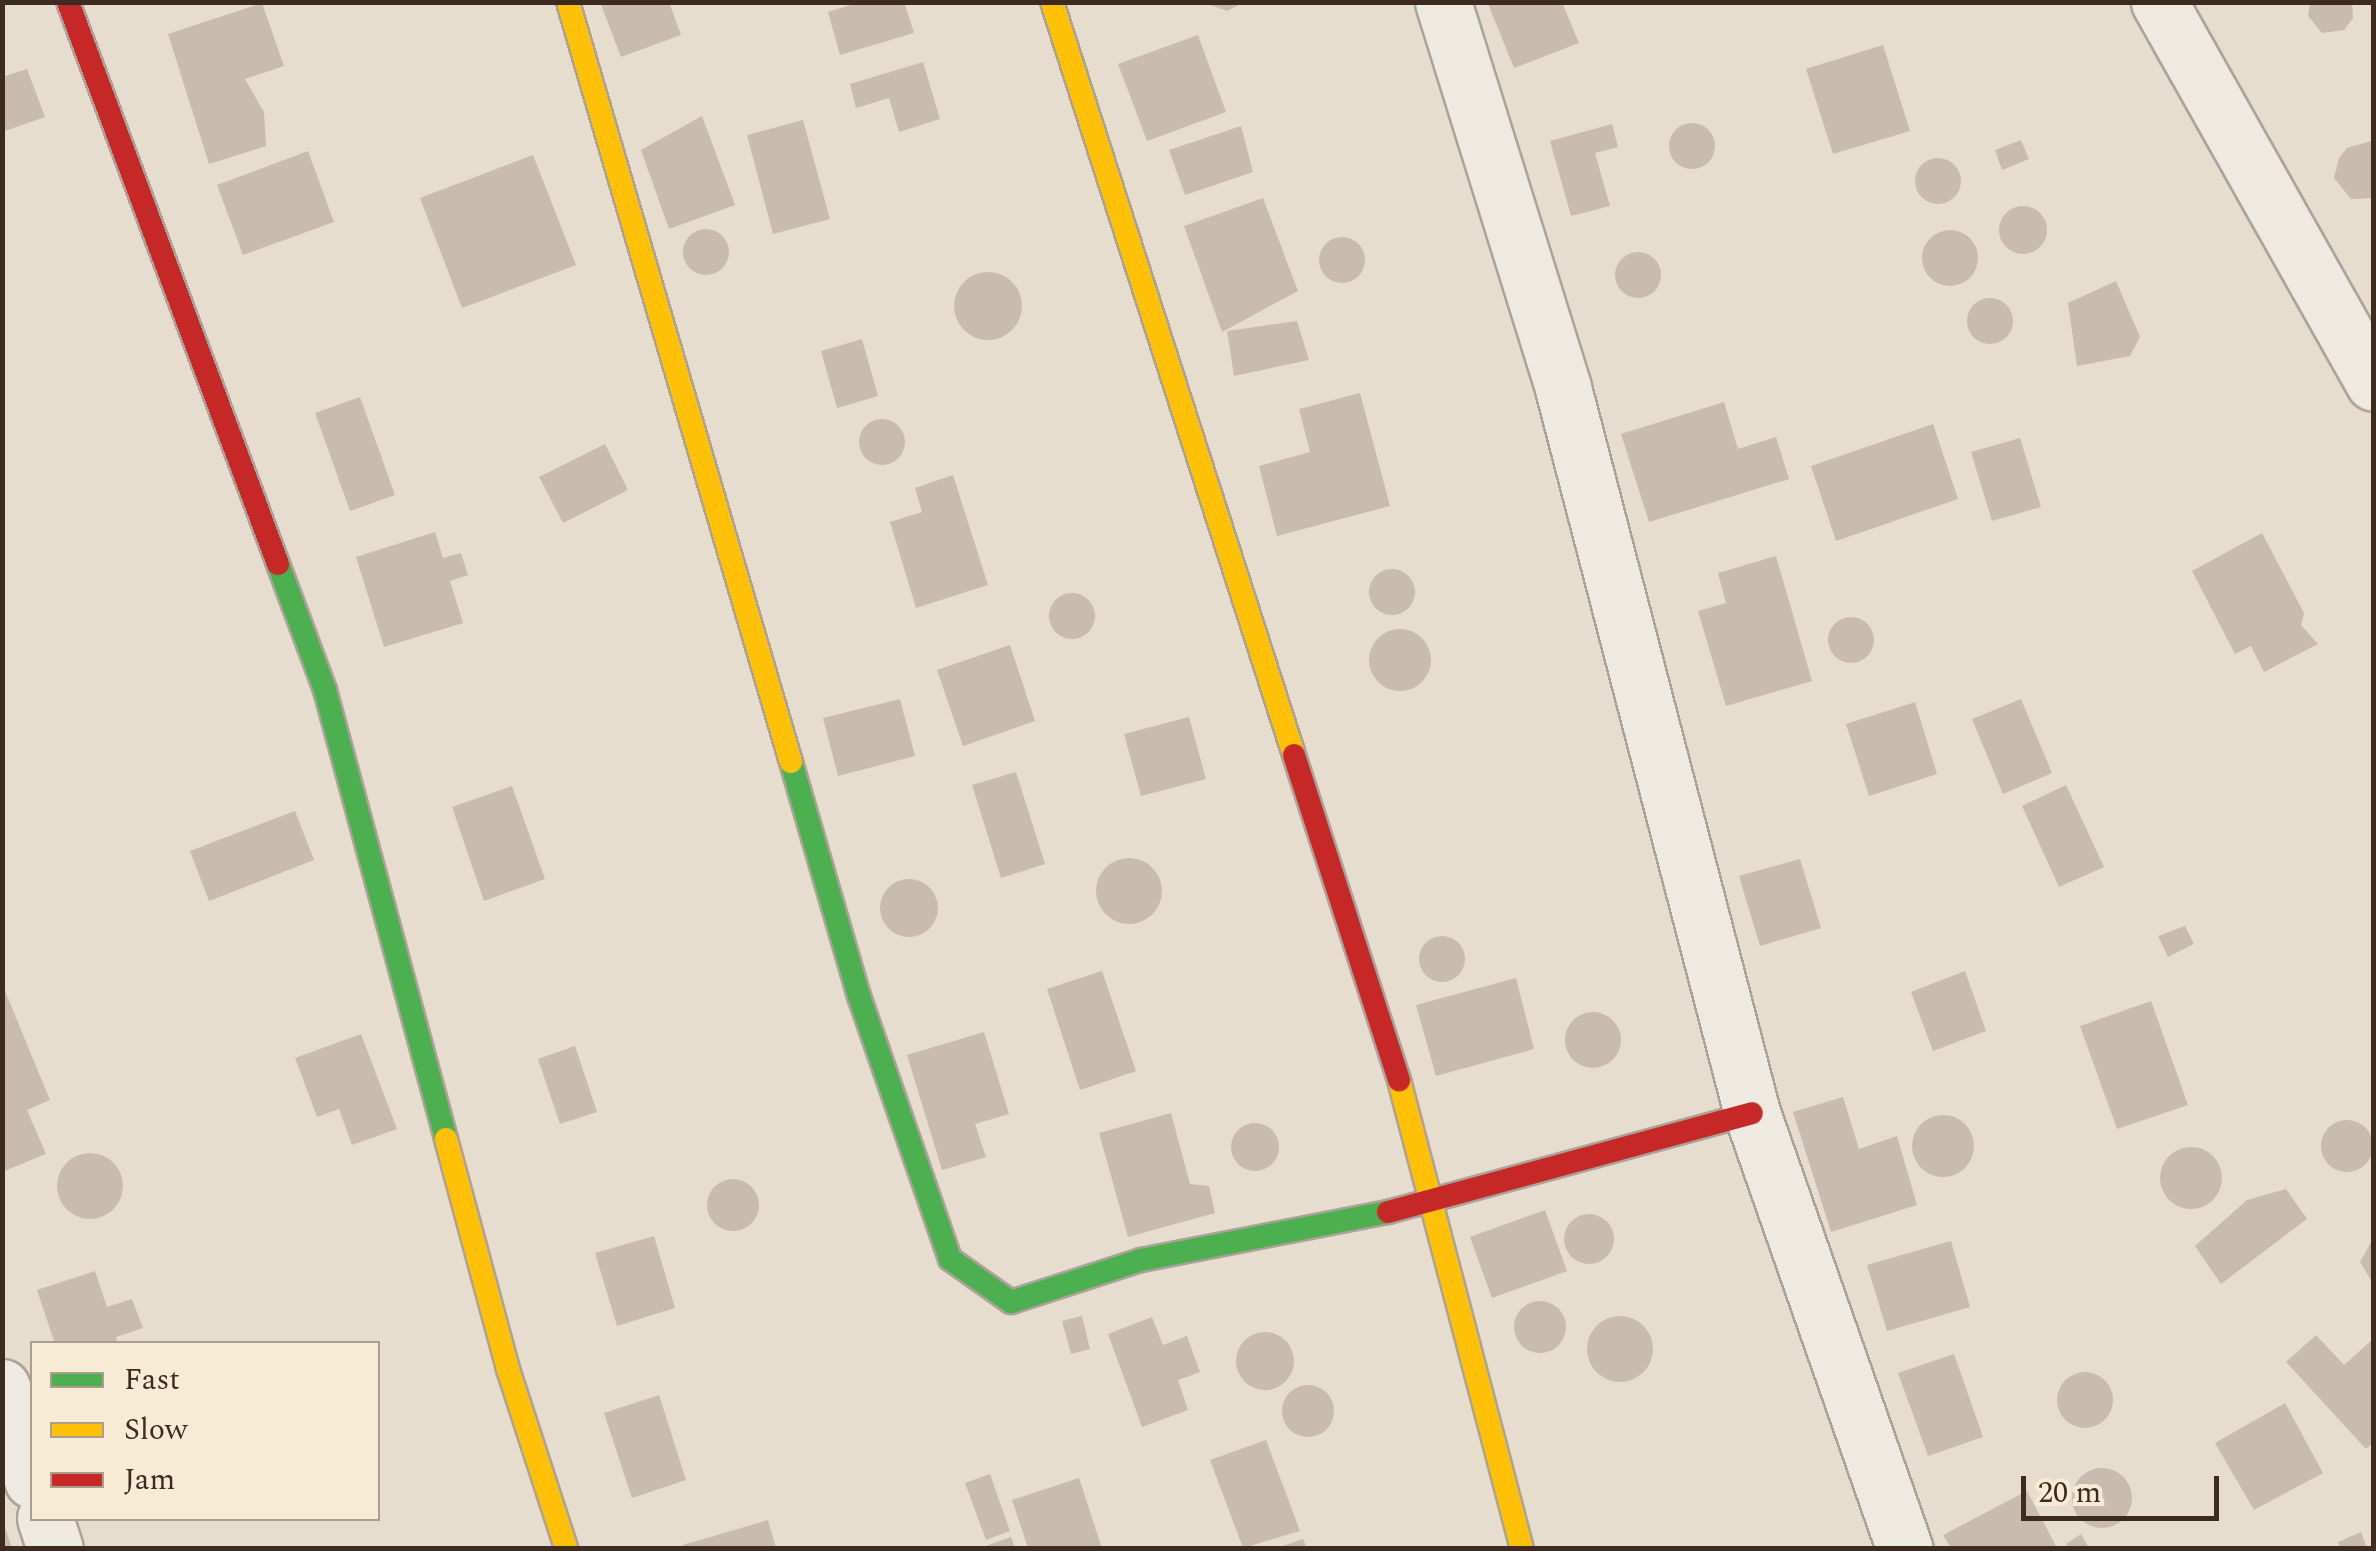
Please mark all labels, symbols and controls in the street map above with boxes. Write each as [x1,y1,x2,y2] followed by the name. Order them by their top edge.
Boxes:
[30,1341,380,1521] legend
[124,1357,180,1403] text: Fast
[124,1407,188,1453] text: Slow
[2026,1456,2224,1518] scale bar
[124,1457,175,1503] text: Jam
[2038,1470,2101,1516] text: 20 m

